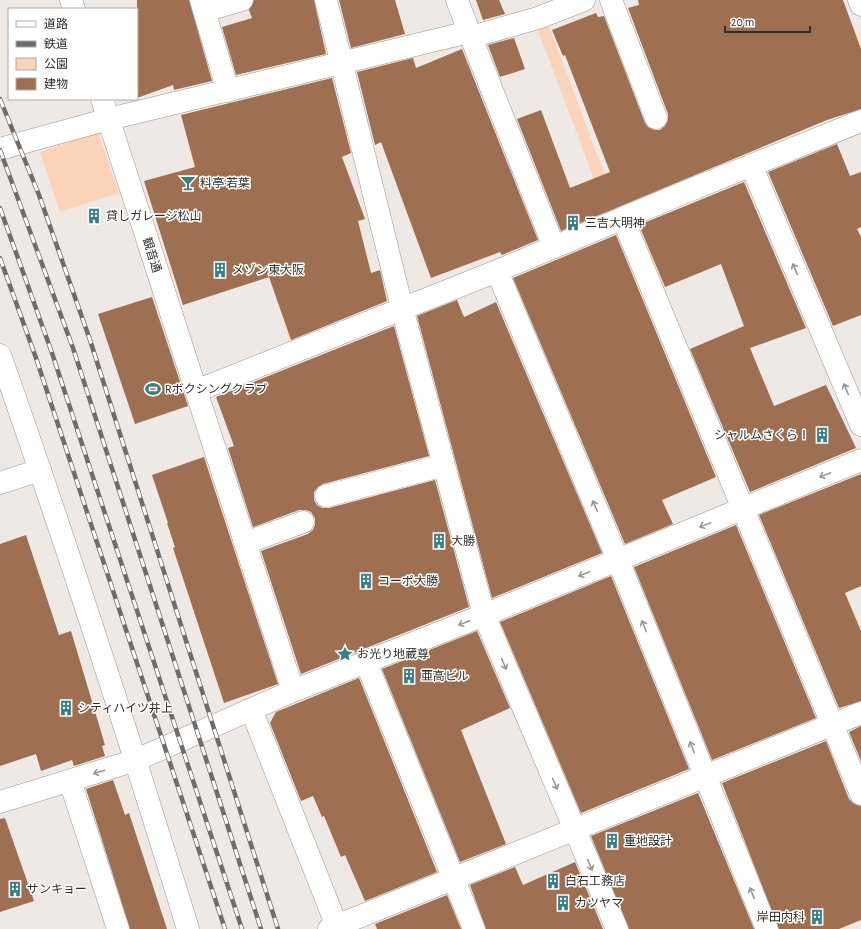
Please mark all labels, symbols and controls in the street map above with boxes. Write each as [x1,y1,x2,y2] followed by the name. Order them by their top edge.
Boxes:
[8,8,138,100] legend
[725,8,810,34] scale bar
[731,16,754,28] text: 20 m
[44,17,68,30] text: 道路
[44,37,68,50] text: 鉄道
[44,58,68,70] text: 公園
[44,77,68,90] text: 建物
[179,174,197,192] bar icon: 料亭 若葉
[200,176,250,189] place label: 料亭 若葉
[85,207,103,225] building icon: 貸しガレージ松山
[106,209,202,222] place label: 貸しガレージ松山
[564,214,582,232] building icon: 三吉大明神
[585,217,645,229] place label: 三吉大明神
[141,236,164,274] street label: 観音通
[211,261,229,279] building icon: メゾン東大阪
[232,263,304,276] place label: メゾン東大阪
[791,263,798,275] one-way arrow
[144,380,162,398] sports icon: Rボクシングクラブ
[165,382,267,395] place label: Rボクシングクラブ
[842,383,849,395] one-way arrow
[813,426,831,444] building icon: シャルムさくらⅠ
[714,429,810,441] place label: シャルムさくらⅠ
[819,472,831,480] one-way arrow
[591,500,598,512] one-way arrow
[699,521,711,529] one-way arrow
[430,532,448,550] building icon: 大勝
[451,534,475,547] place label: 大勝
[579,570,591,578] one-way arrow
[357,572,375,590] building icon: コーポ大勝
[378,574,438,587] place label: コーポ大勝
[459,620,471,627] one-way arrow
[640,620,647,632] one-way arrow
[336,645,354,663] place icon: お光り地蔵尊
[357,647,429,660] place label: お光り地蔵尊
[501,658,508,670] one-way arrow
[400,667,418,685] building icon: 亜高ビル
[421,670,469,682] place label: 亜高ビル
[57,699,75,717] building icon: シティハイツ井上
[78,701,173,714] place label: シティハイツ井上
[688,741,696,753] one-way arrow
[92,769,105,776] one-way arrow
[552,777,560,789] one-way arrow
[603,832,621,850] building icon: 重地設計
[624,834,672,847] place label: 重地設計
[587,858,594,870] one-way arrow
[544,872,562,890] building icon: 白石工務店
[565,874,625,887] place label: 白石工務店
[6,880,24,898] building icon: サンキョー
[27,883,87,895] place label: サンキョー
[748,887,755,899] one-way arrow
[554,894,572,912] building icon: カツヤマ
[575,897,623,909] place label: カツヤマ
[808,908,826,926] building icon: 岸田内科
[757,910,805,923] place label: 岸田内科

